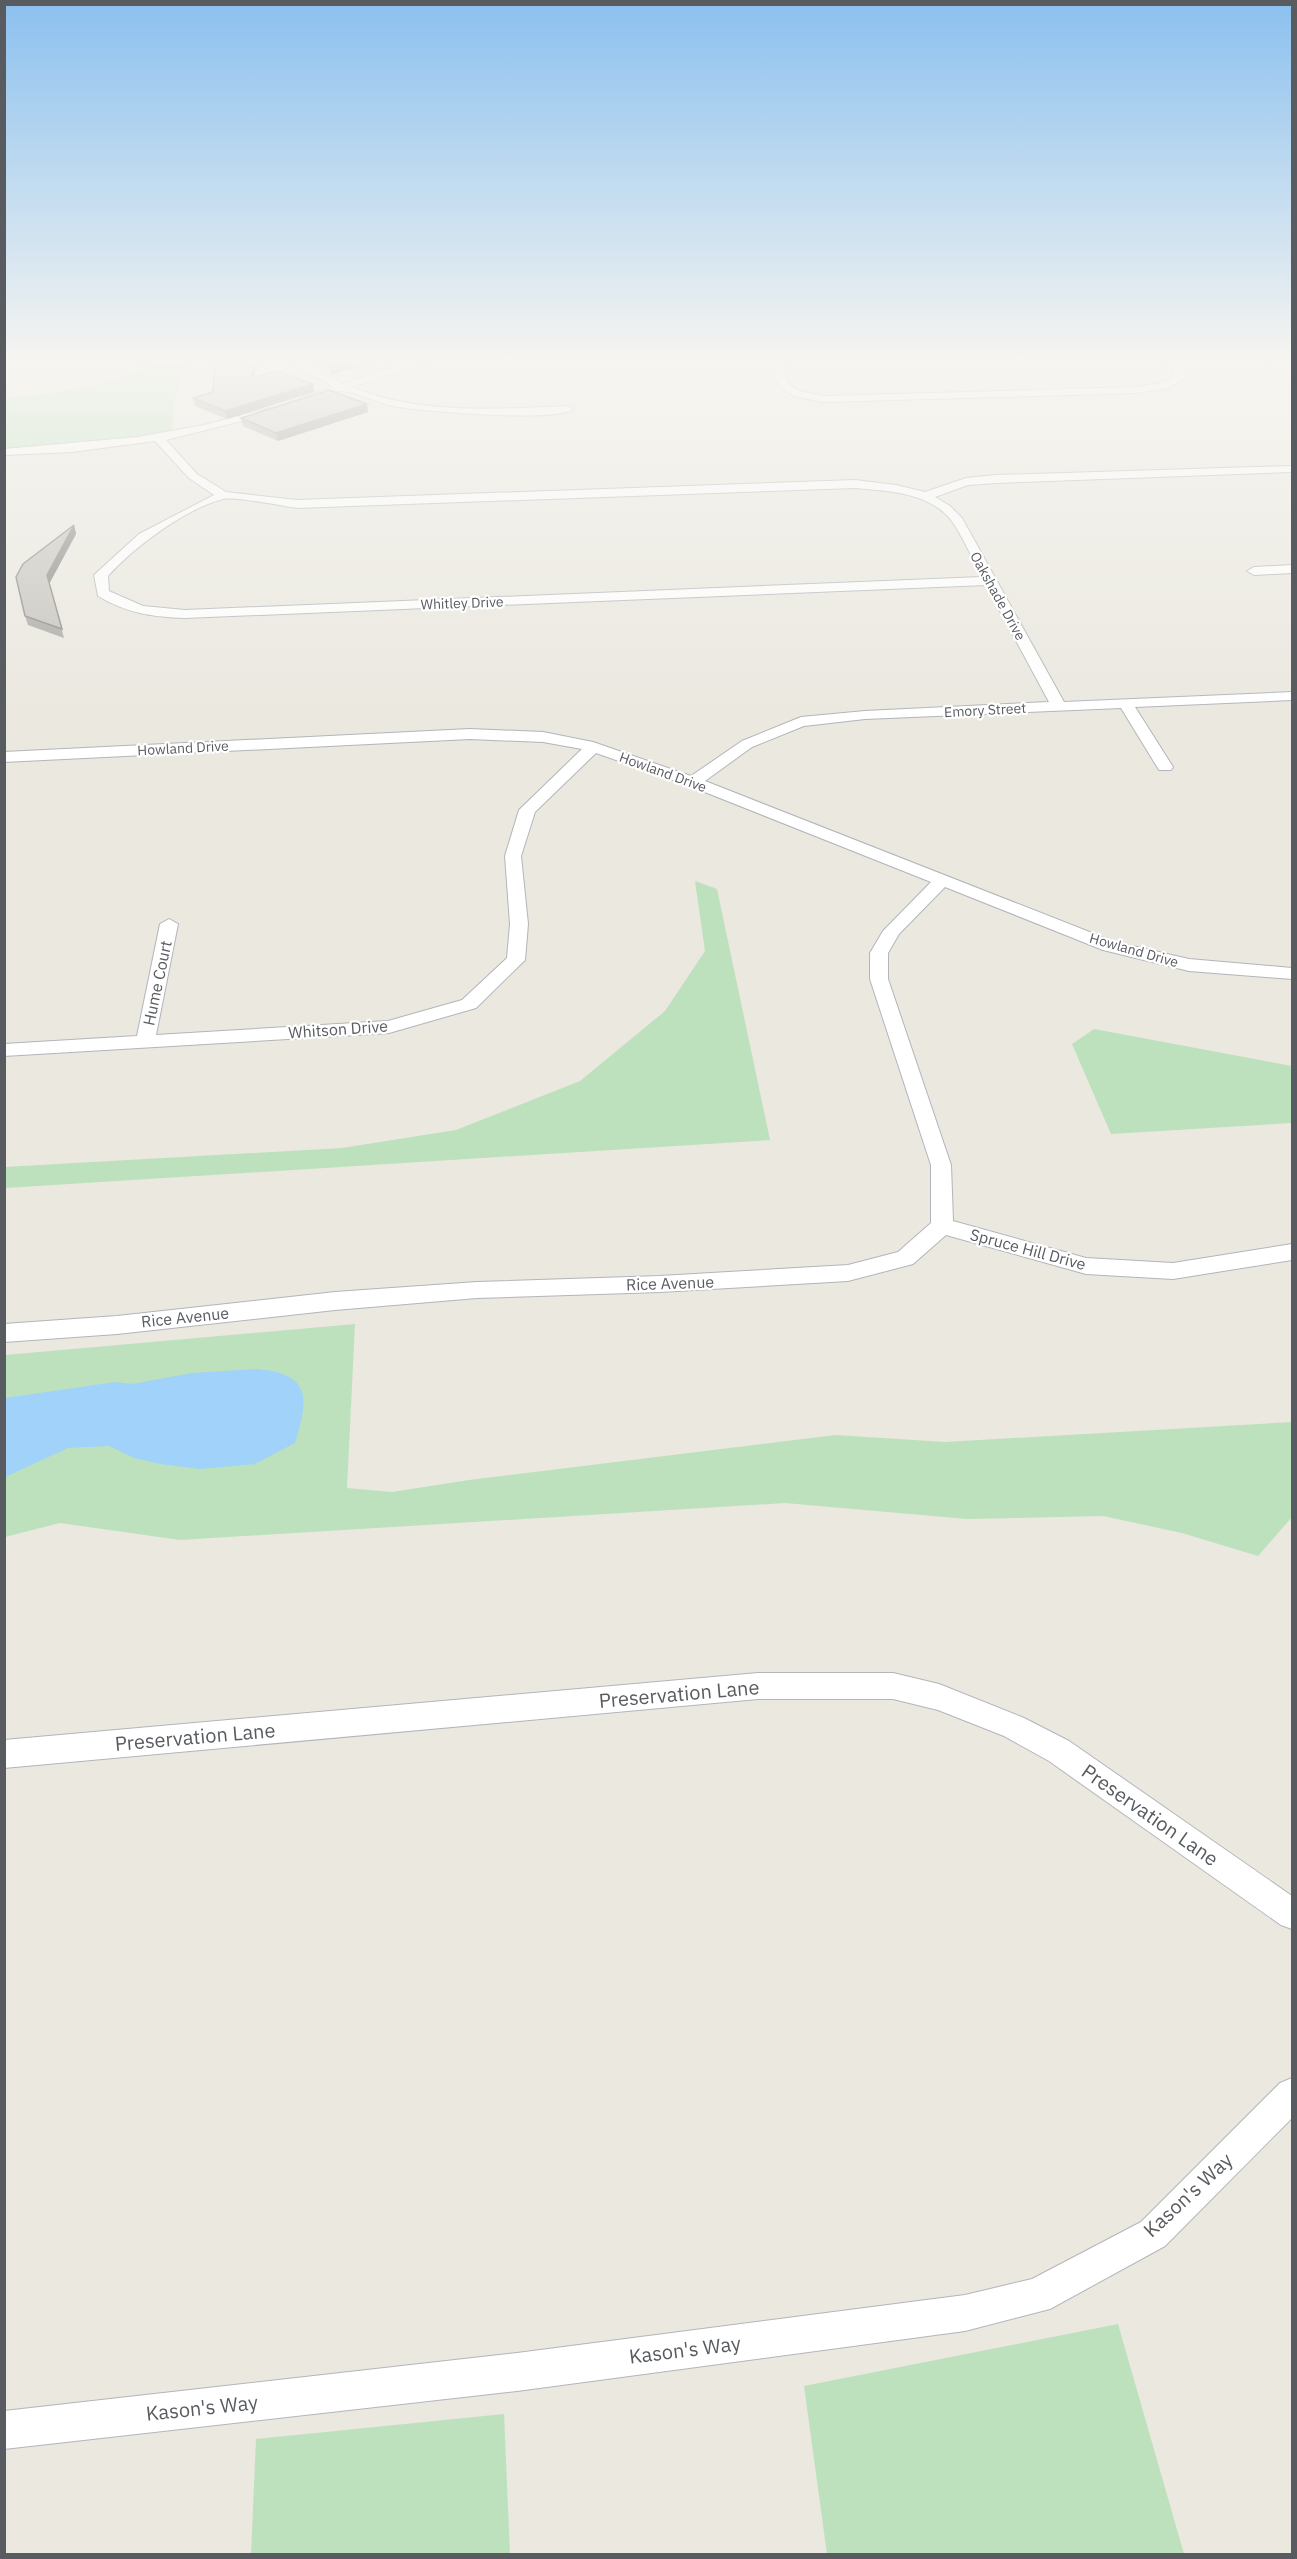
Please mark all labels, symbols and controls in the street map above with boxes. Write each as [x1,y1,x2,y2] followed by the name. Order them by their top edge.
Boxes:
[966,549,1030,644] street label: Oakshade Drive
[420,593,504,613] street label: Whitley Drive
[943,699,1027,721] street label: Emory Street
[137,737,230,759] street label: Howland Drive
[617,748,709,796] street label: Howland Drive
[1088,929,1181,971] street label: Howland Drive
[138,939,176,1027] street label: Hume Court
[288,1016,389,1042] street label: Whitson Drive
[968,1224,1088,1274] street label: Spruce Hill Drive
[626,1271,715,1295] street label: Rice Avenue
[140,1302,230,1332] street label: Rice Avenue
[598,1673,760,1714] street label: Preservation Lane
[114,1716,276,1757] street label: Preservation Lane
[1077,1757,1224,1872] street label: Preservation Lane
[1137,2146,1238,2243] street label: Kason's Way
[627,2329,742,2370] street label: Kason's Way
[145,2388,259,2427] street label: Kason's Way

